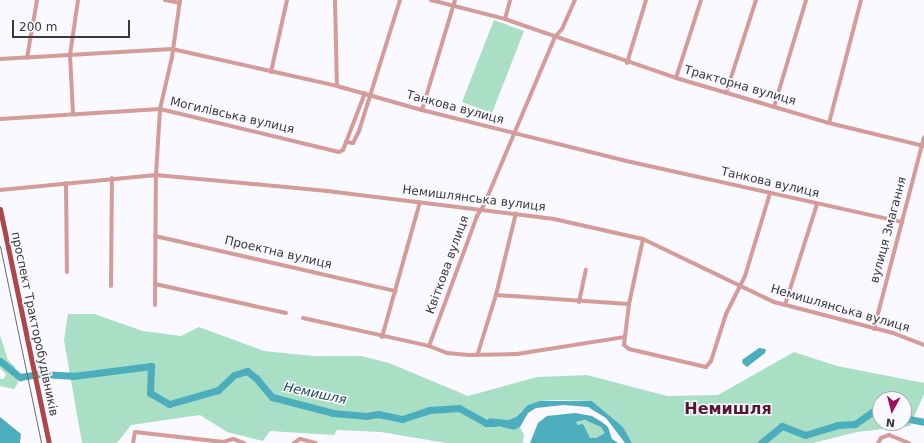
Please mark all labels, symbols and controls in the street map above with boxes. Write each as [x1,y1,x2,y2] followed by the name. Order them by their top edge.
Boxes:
[14,12,132,38] scale bar
[19,20,57,34] text: 200 m
[682,63,798,109] street label: Тракторна вулиця
[405,88,505,128] street label: Танкова вулиця
[169,95,295,137] street label: Могилівська вулиця
[719,165,821,201] street label: Танкова вулиця
[868,175,910,285] street label: вулиця Змагання
[402,183,546,215] street label: Немишлянська вулиця
[423,214,473,316] street label: Квіткова вулиця
[7,231,61,417] street label: проспект Тракторобудівників
[223,234,333,272] street label: Проектна вулиця
[769,282,911,336] street label: Немишлянська вулиця
[282,380,348,408] water label: Немишля
[872,391,912,431] north arrow
[684,399,772,419] district label: Немишля
[885,415,896,429] text: N

